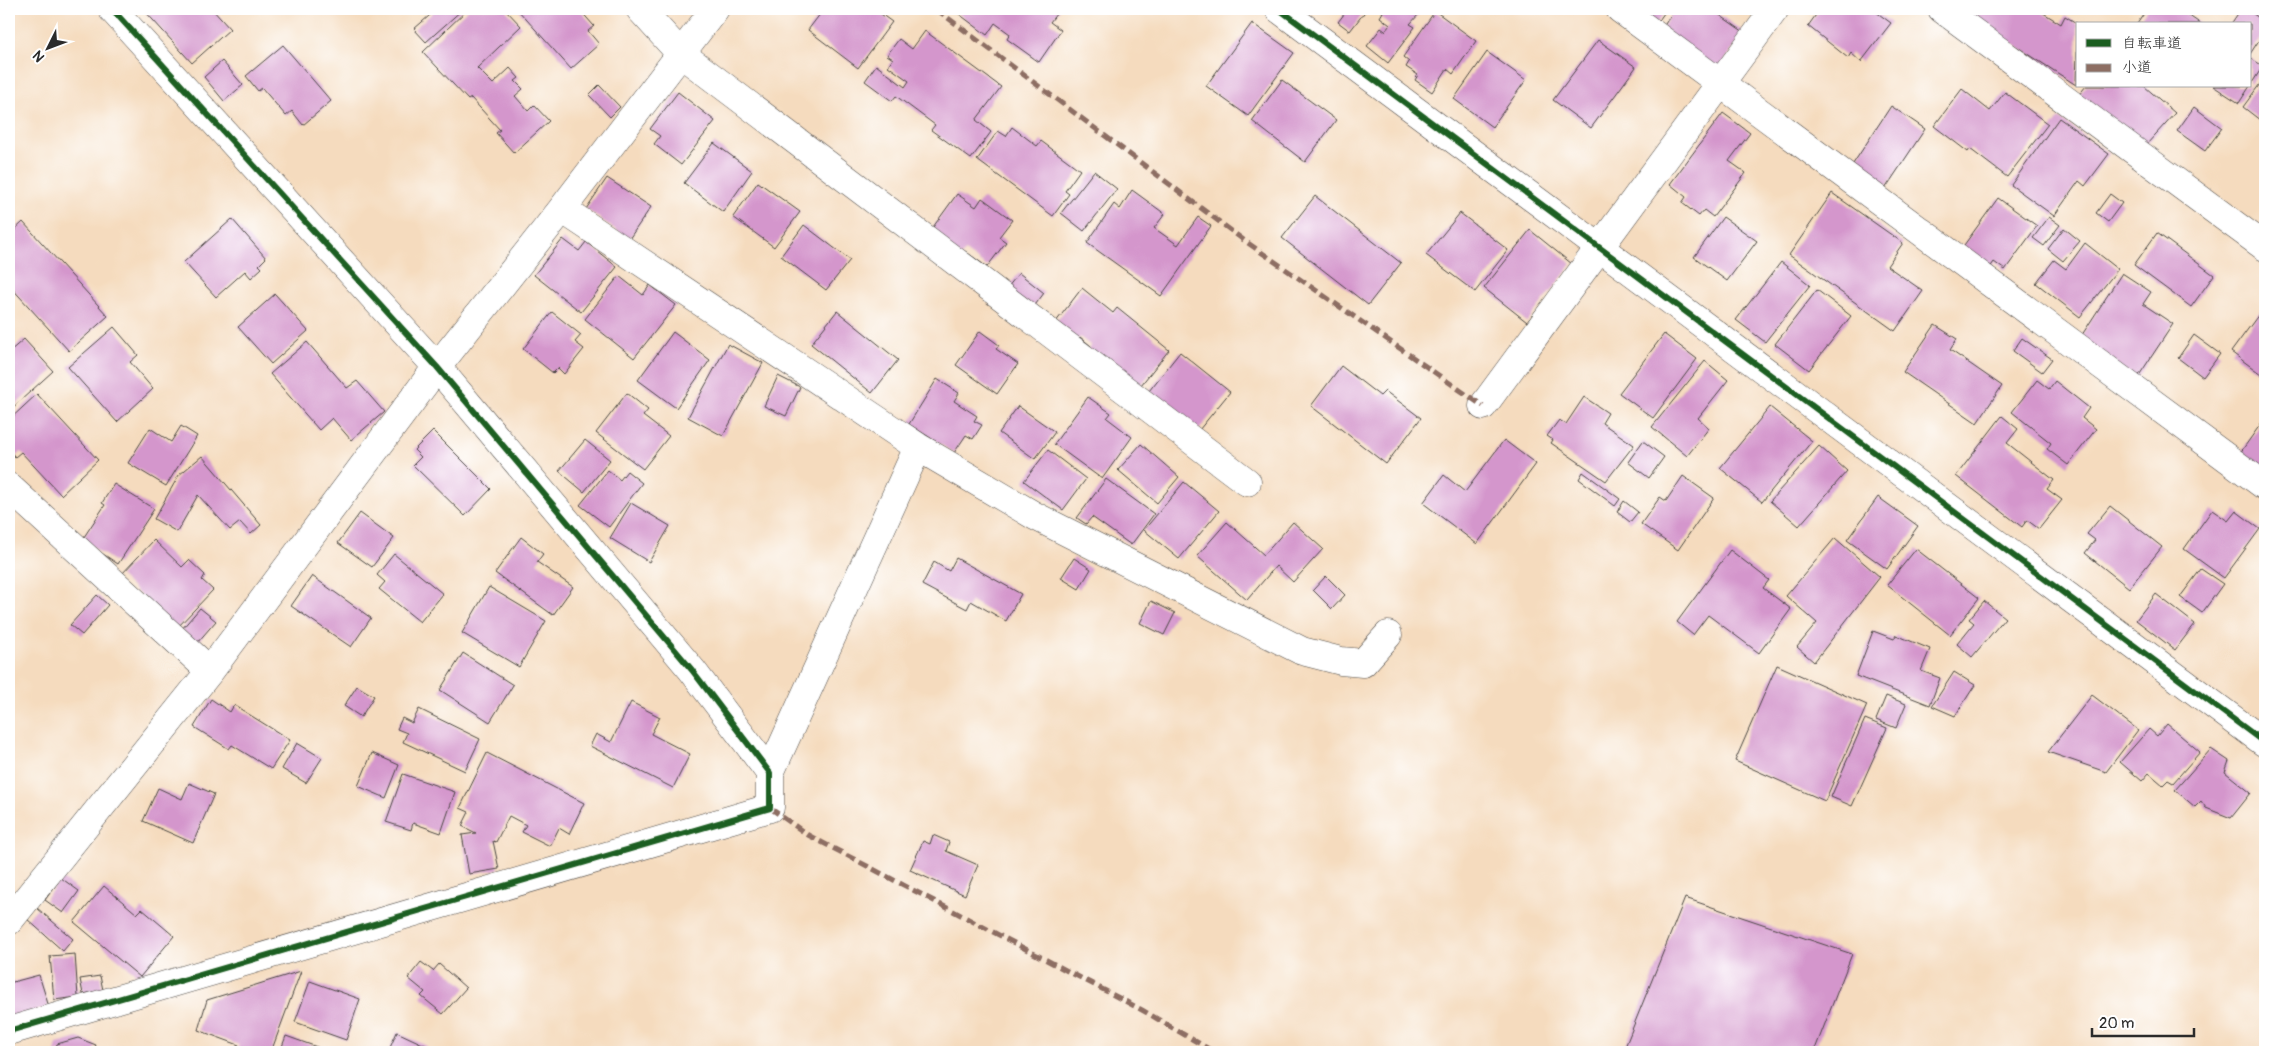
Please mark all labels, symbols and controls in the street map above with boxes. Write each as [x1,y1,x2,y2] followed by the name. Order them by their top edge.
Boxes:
[22,22,72,72] north arrow
[2076,22,2252,88] legend
[2122,34,2182,53] text: 自転車道
[29,47,48,66] text: N
[2122,58,2152,77] text: 小道
[2092,1006,2194,1038] scale bar
[2099,1014,2134,1033] text: 20 m

